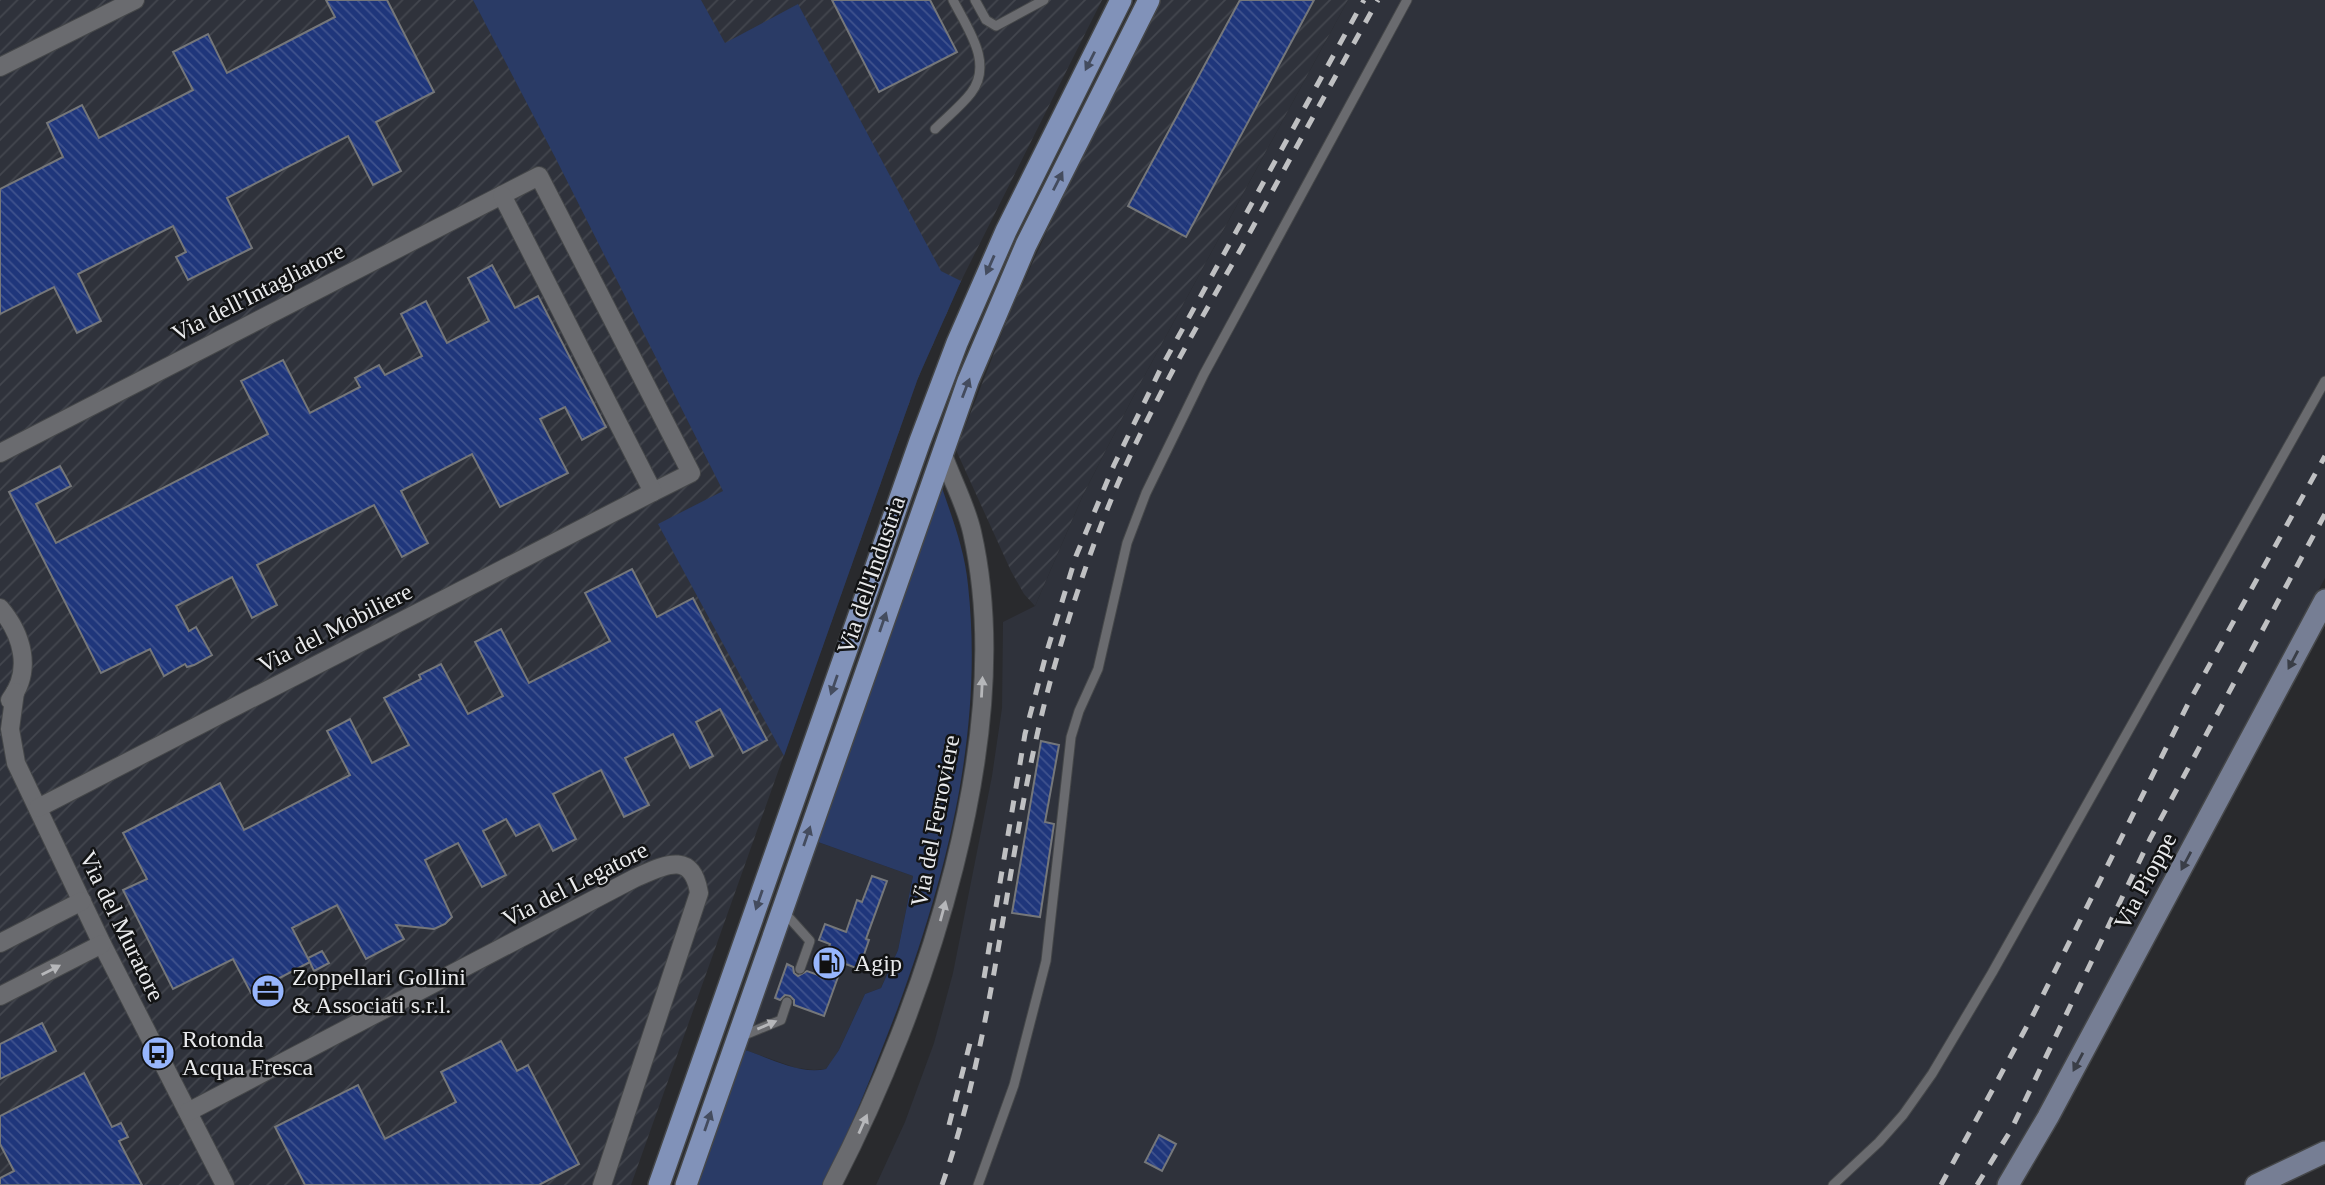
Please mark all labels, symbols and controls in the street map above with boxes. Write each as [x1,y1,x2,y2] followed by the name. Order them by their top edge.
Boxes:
[1085,51,1096,71] one-way arrow
[1053,171,1064,191] one-way arrow
[167,237,349,347] street label: Via dell'Intagliatore
[984,255,995,276] one-way arrow
[960,378,971,399] one-way arrow
[832,493,910,657] street label: Via dell'Industria
[254,578,416,678] street label: Via del Mobiliere
[877,611,888,632] one-way arrow
[2287,651,2299,670] one-way arrow
[828,674,839,695] one-way arrow
[977,676,988,698] one-way arrow
[906,733,964,909] street label: Via del Ferroviere
[802,826,813,847] one-way arrow
[2109,828,2181,934] street label: Via Pioppe
[498,836,652,932] street label: Via del Legatore
[74,847,170,1005] street label: Via del Muratore
[2180,851,2191,871] one-way arrow
[753,889,764,910] one-way arrow
[938,900,948,921] one-way arrow
[810,944,848,982] fuel station icon: Agip
[854,950,902,976] place label: Agip
[292,964,466,1018] place label: Zoppellari Gollini & Associati s.r.l.
[41,965,61,976] one-way arrow
[249,972,287,1010] office icon: Zoppellari Gollini & Associati s.r.l.
[757,1020,778,1031] one-way arrow
[182,1026,314,1080] place label: Rotonda Acqua Fresca
[139,1034,177,1072] bus stop icon: Rotonda Acqua Fresca
[2072,1052,2084,1071] one-way arrow
[703,1110,714,1131] one-way arrow
[857,1114,868,1134] one-way arrow

